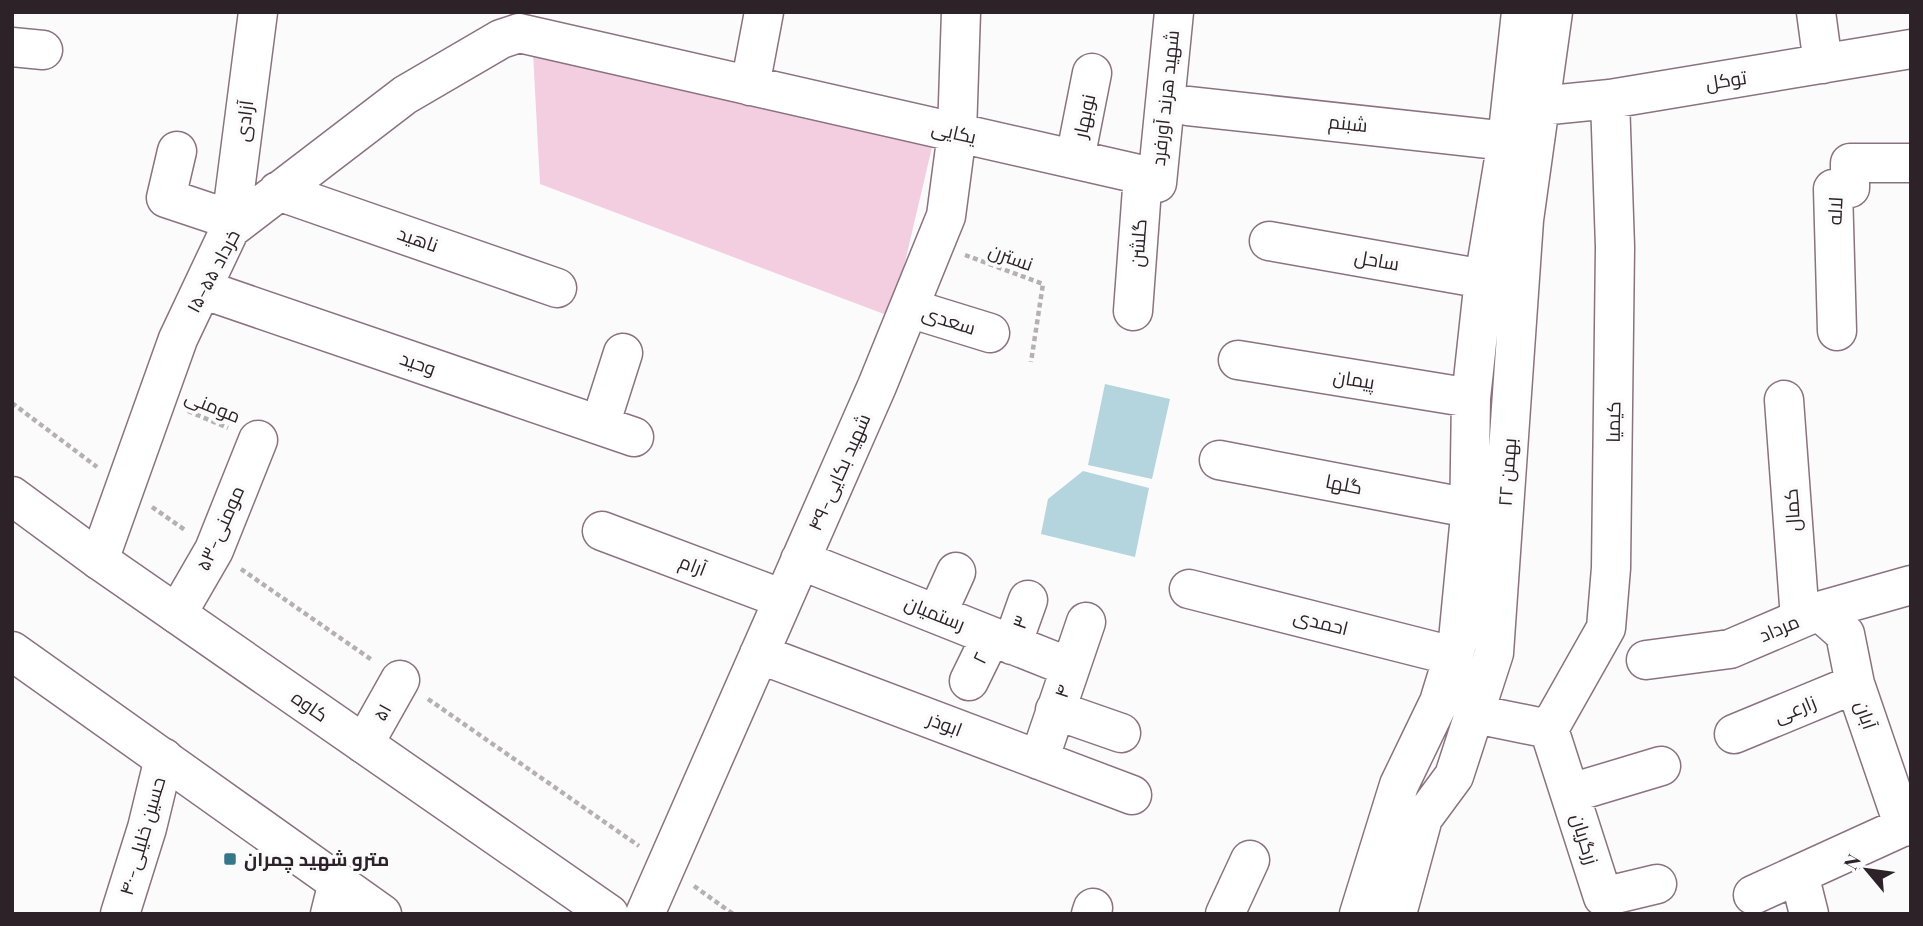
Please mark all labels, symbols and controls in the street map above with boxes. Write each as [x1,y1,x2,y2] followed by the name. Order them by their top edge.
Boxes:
[1144,29,1184,167] street label: شهید هرند آورفرد
[1703,63,1748,95] street label: توکل
[1065,91,1100,141] street label: نوبهار
[228,99,258,143] street label: آزادی
[1327,107,1369,139] street label: شبنم
[929,113,979,149] street label: یکایی
[1820,196,1848,226] street label: لاله
[1122,218,1152,268] street label: گلشن
[394,219,442,257] street label: ناهید
[179,224,245,317] street label: ۱۵-۵۵ خرداد
[986,236,1037,276] street label: نسترن
[1353,242,1402,276] street label: ساحل
[919,298,979,340] street label: سعدی
[397,344,440,380] street label: وحید
[1331,362,1377,395] street label: پیمان
[182,382,245,428] street label: مومنی
[1599,401,1625,443] street label: کیمیا
[801,409,876,534] street label: ۴۹-شهید بکایی
[1491,437,1521,507] street label: ۲۲ بهمن
[1324,467,1365,499] street label: گلها
[189,481,249,574] street label: ۵۳-مومنی
[1777,488,1805,532] street label: کمال
[675,547,711,583] street label: آرام
[901,588,969,636] street label: رستمیان
[1291,602,1351,640] street label: احمدی
[1754,607,1803,647] street label: مرداد
[1005,611,1033,632] street label: ۳
[965,647,993,668] street label: ۲
[1047,681,1075,701] street label: ۴
[287,683,334,727] street label: کاوه
[1770,688,1820,728] street label: زارعی
[1850,697,1884,732] street label: آبان
[366,698,396,725] street label: ۵۱
[923,704,967,742] street label: ابوذر
[112,774,170,898] street label: ۴۰-حسین خلیلی
[1566,810,1606,867] street label: زرگریان
[1832,835,1902,905] north arrow
[244,845,389,873] place label: مترو شهید چمران
[1837,849,1866,874] text: N
[222,851,238,867] marker: مترو شهید چمران

